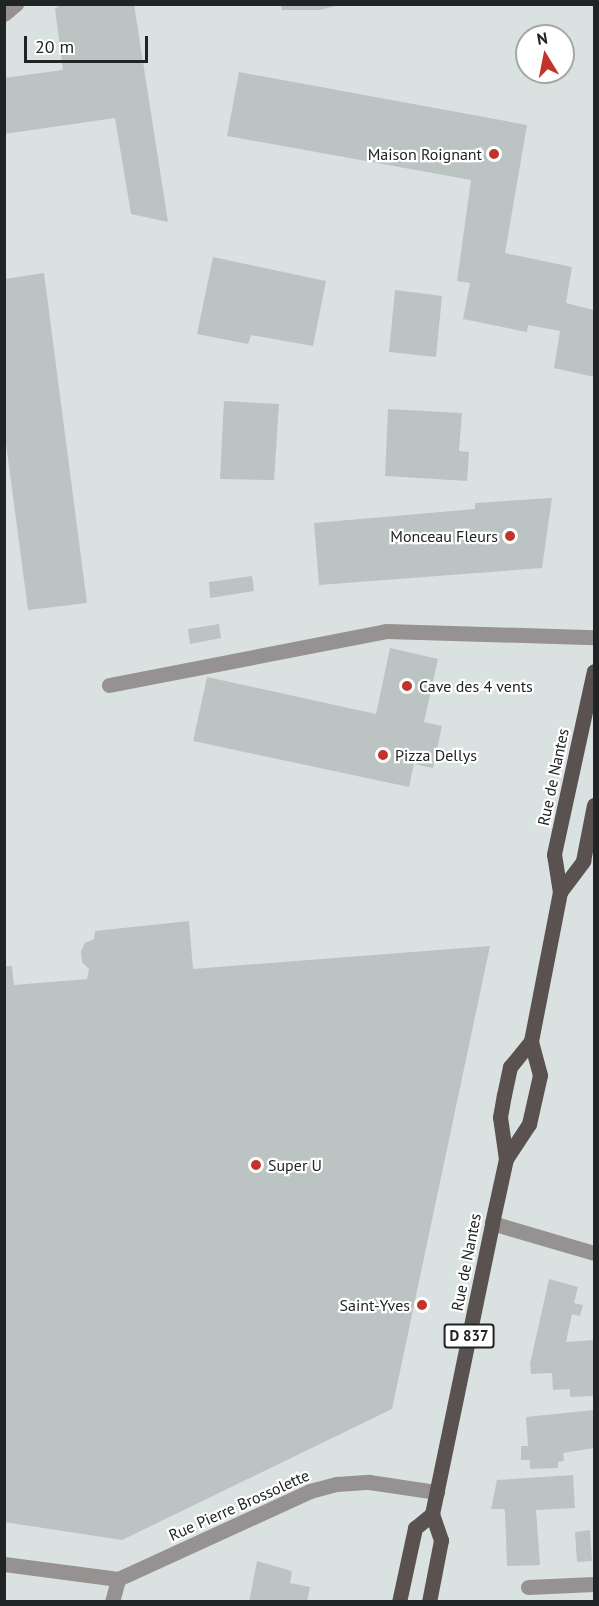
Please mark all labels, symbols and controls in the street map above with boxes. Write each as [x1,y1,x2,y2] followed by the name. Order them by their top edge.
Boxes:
[27,24,152,62] scale bar
[515,24,575,84] north arrow
[535,27,549,49] text: N
[35,35,74,58] text: 20 m
[368,144,482,164] place label: Maison Roignant
[487,147,501,161] marker: Maison Roignant
[390,526,498,546] place label: Monceau Fleurs
[503,529,517,543] marker: Monceau Fleurs
[419,676,533,696] place label: Cave des 4 vents
[400,679,414,693] marker: Cave des 4 vents
[533,727,573,827] street label: Rue de Nantes
[395,745,477,765] place label: Pizza Dellys
[376,748,390,762] marker: Pizza Dellys
[268,1155,322,1175] place label: Super U
[249,1158,263,1172] marker: Super U
[447,1212,485,1312] street label: Rue de Nantes
[340,1295,410,1315] place label: Saint-Yves
[415,1298,429,1312] marker: Saint-Yves
[442,1324,496,1348] road number: D 837
[166,1465,312,1545] street label: Rue Pierre Brossolette

